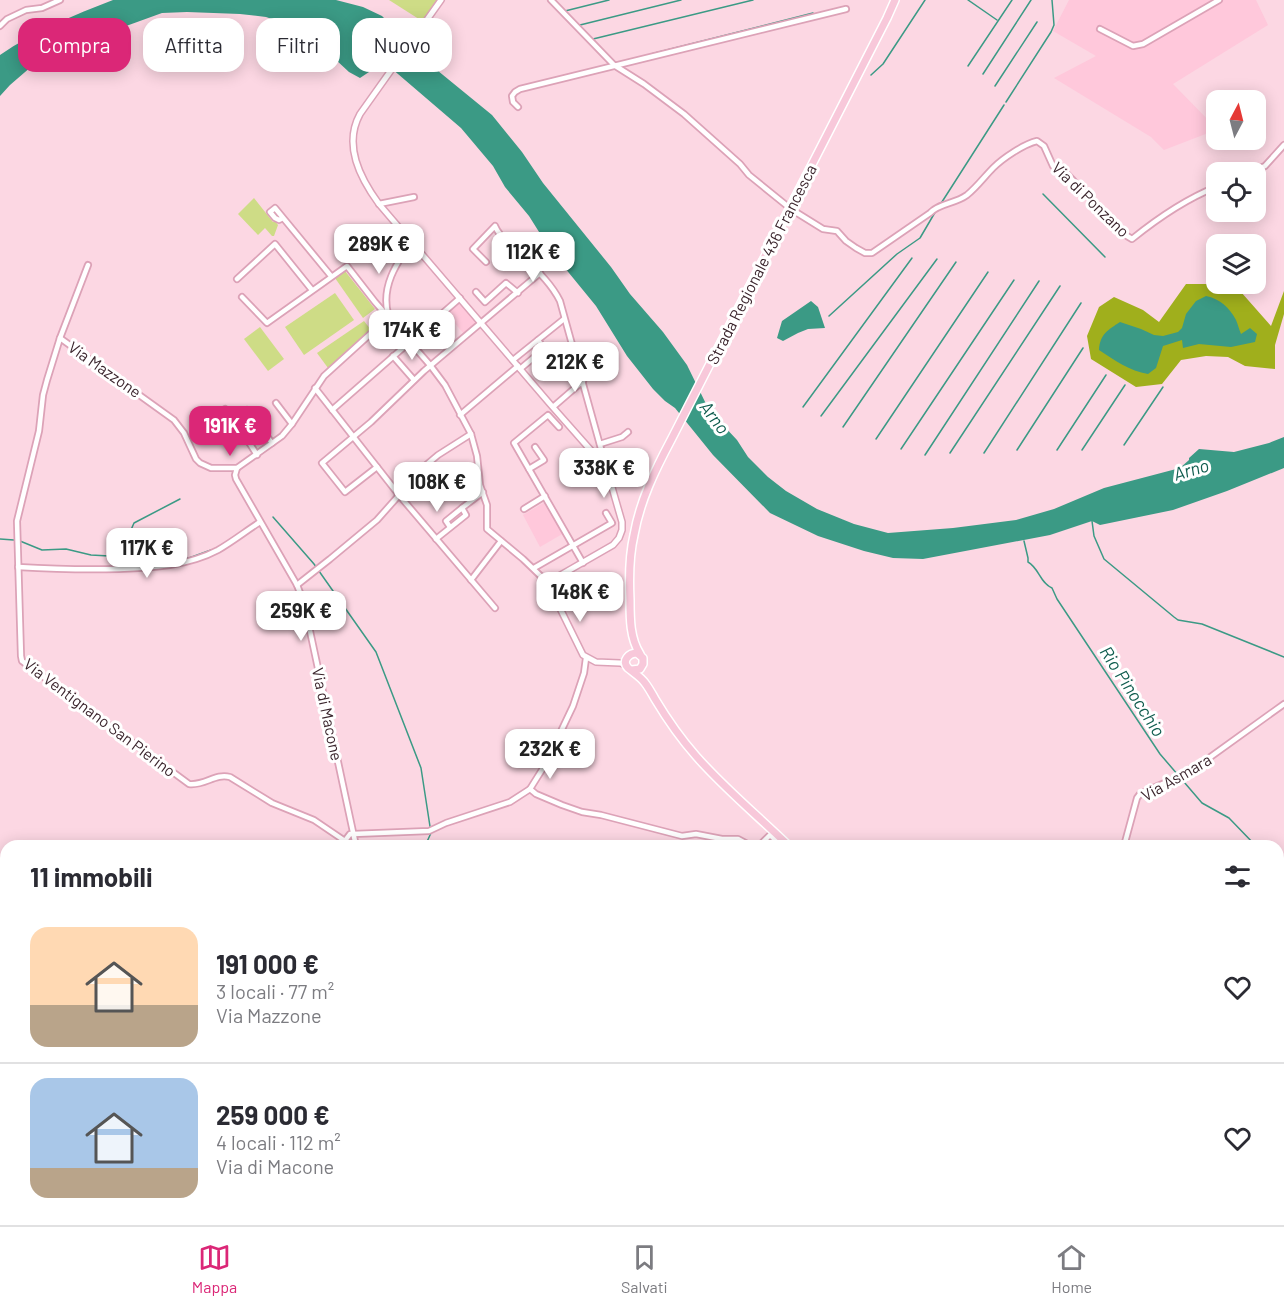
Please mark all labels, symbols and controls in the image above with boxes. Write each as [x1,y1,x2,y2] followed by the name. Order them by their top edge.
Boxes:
[18,18,131,72] chip: Compra
[143,18,244,72] chip: Affitta
[256,18,340,72] chip: Filtri
[352,18,452,72] chip: Nuovo
[1206,90,1266,150] north arrow
[1206,90,1266,294] map controls
[1048,157,1134,241] street label: Via di Ponzano
[702,161,820,367] street label: Strada Regionale 436 Francesca
[1206,162,1266,222] button: locate
[330,224,428,275] pin: 289K €
[348,231,410,255] text: 289K €
[484,232,582,283] pin: 112K €
[1206,234,1266,294] button: layers
[506,239,560,263] text: 112K €
[363,310,461,361] pin: 174K €
[383,317,441,341] text: 174K €
[65,337,145,401] street label: Via Mazzone
[526,342,624,393] pin: 212K €
[546,349,604,373] text: 212K €
[695,396,735,438] water label: Arno
[181,406,279,457] pin: 191K €
[203,413,257,437] text: 191K €
[555,448,653,499] pin: 338K €
[1171,453,1211,485] water label: Arno
[573,455,635,479] text: 338K €
[388,462,486,513] pin: 108K €
[408,469,466,493] text: 108K €
[98,528,196,579] pin: 117K €
[120,535,174,559] text: 117K €
[531,572,629,623] pin: 148K €
[550,579,610,603] text: 148K €
[252,591,350,642] pin: 259K €
[270,598,332,622] text: 259K €
[1096,642,1170,740] water label: Rio Pinocchio
[20,654,180,780] street label: Via Ventignano San Pierino
[309,666,347,762] street label: Via di Macone
[501,729,599,780] pin: 232K €
[519,736,581,760] text: 232K €
[1138,749,1214,805] street label: Via Asmara
[1221,860,1254,893] icon: filters
[30,861,153,892] text: 11 immobili
[216,948,319,979] text: 191 000 €
[78,951,150,1023] icon: home
[1221,971,1254,1004] icon: heart
[216,979,334,1003] text: 3 locali · 77 m²
[216,1003,322,1027] text: Via Mazzone
[216,1099,330,1130] text: 259 000 €
[78,1102,150,1174] icon: home
[1221,1122,1254,1155] icon: heart
[216,1130,341,1154] text: 4 locali · 112 m²
[216,1154,334,1178] text: Via di Macone
[192,1241,237,1296] tab: Mappa
[621,1241,668,1296] tab: Salvati
[1051,1241,1092,1296] tab: Home

